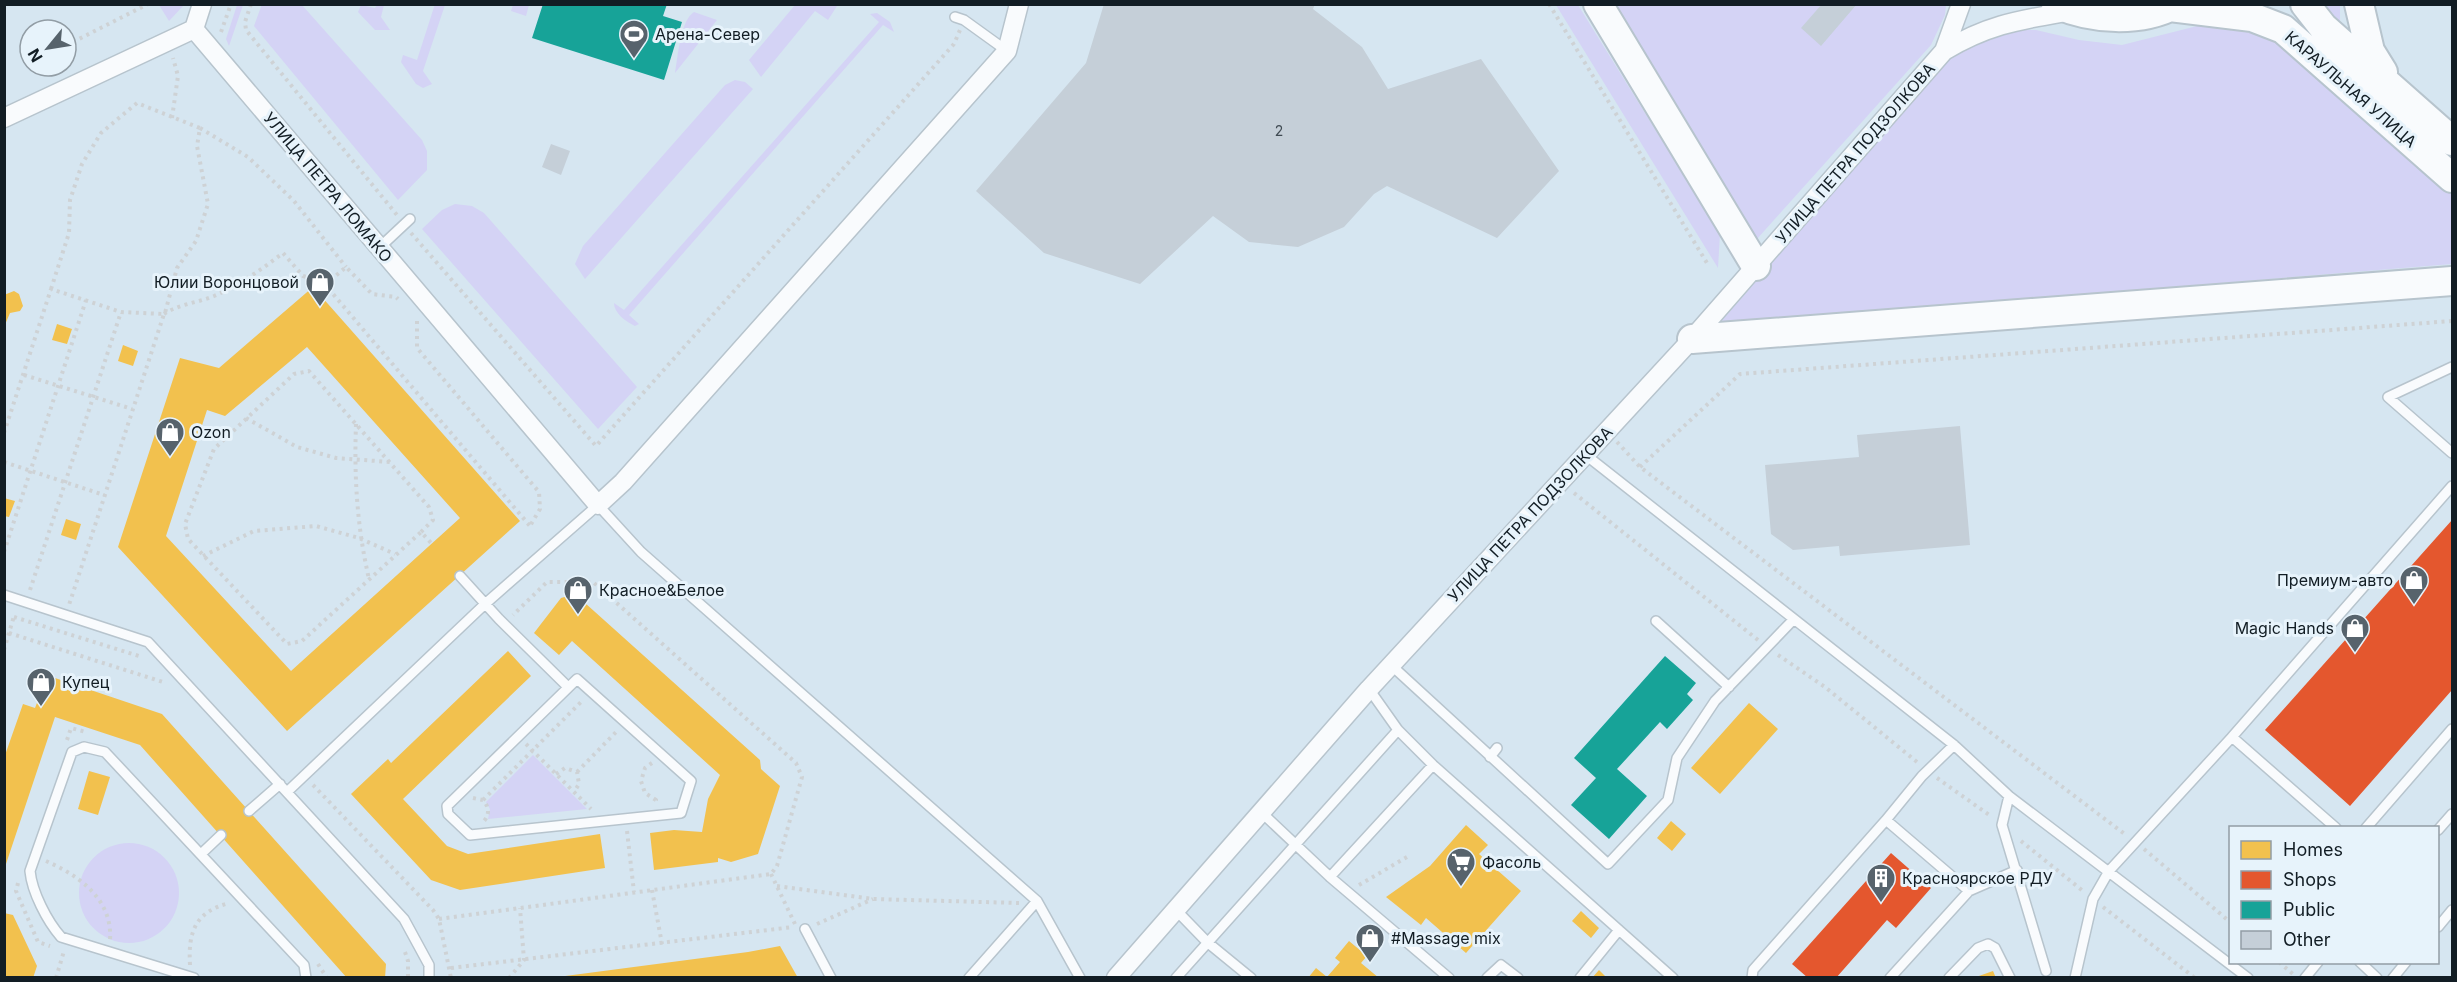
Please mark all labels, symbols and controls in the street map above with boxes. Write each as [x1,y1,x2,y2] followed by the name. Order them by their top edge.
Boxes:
[18,18,78,78] north arrow
[618,18,650,60] sports icon: Арена-Север
[655,24,760,44] place label: Арена-Север
[2281,26,2421,152] street label: КАРАУЛЬНАЯ УЛИЦА
[23,45,47,66] text: N
[1771,59,1939,247] street label: УЛИЦА ПЕТРА ПОДЗОЛКОВА
[259,108,397,266] street label: УЛИЦА ПЕТРА ЛОМАКО
[1275,122,1283,139] house number: 2
[304,266,336,308] shop icon: Юлии Воронцовой
[154,272,299,292] place label: Юлии Воронцовой
[154,416,186,458] shop icon: Ozon
[191,422,231,442] place label: Ozon
[1443,422,1617,606] street label: УЛИЦА ПЕТРА ПОДЗОЛКОВА
[2398,564,2430,606] shop icon: Премиум-авто
[2277,570,2393,590] place label: Премиум-авто
[562,574,594,616] shop icon: Красное&Белое
[599,580,724,600] place label: Красное&Белое
[2339,612,2371,654] shop icon: Magic Hands
[2235,618,2334,638] place label: Magic Hands
[25,666,57,708] shop icon: Купец
[62,672,110,692] place label: Купец
[2229,826,2439,964] legend
[2283,839,2343,860] text: Homes
[1445,846,1477,888] supermarket icon: Фасоль
[1482,852,1541,872] place label: Фасоль
[1865,862,1897,904] building icon: Красноярское РДУ
[1902,868,2053,888] place label: Красноярское РДУ
[2283,869,2337,890] text: Shops
[2283,899,2335,920] text: Public
[1354,922,1386,964] shop icon: #Massage mix
[1391,928,1501,948] place label: #Massage mix
[2283,929,2331,950] text: Other

